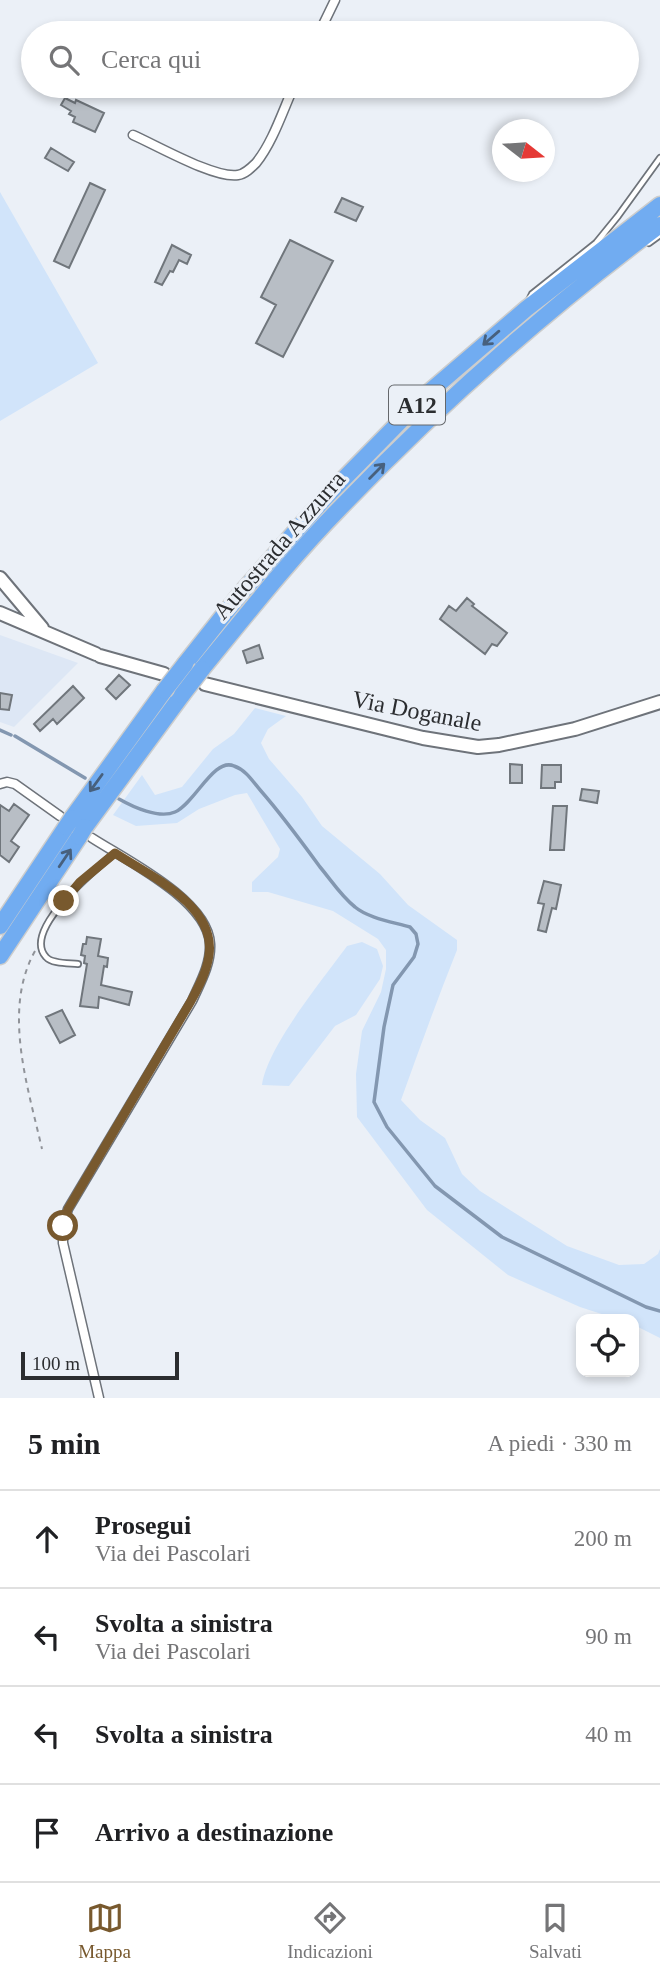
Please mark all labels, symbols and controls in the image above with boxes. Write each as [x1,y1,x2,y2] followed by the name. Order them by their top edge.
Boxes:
[21,21,639,98] search box
[45,41,83,79] icon: search
[101,45,201,74] text: Cerca qui
[492,119,555,182] north arrow
[482,330,500,346] one-way arrow
[389,386,445,424] road number: A12
[368,463,385,480] one-way arrow
[208,466,350,624] street label: Autostrada Azzurra
[350,686,484,736] street label: Via Doganale
[89,773,104,792] one-way arrow
[58,849,72,869] one-way arrow
[48,885,79,916] route end
[47,1210,78,1241] route start
[576,1314,639,1377] map controls
[576,1314,639,1377] button: locate
[21,1349,178,1381] scale bar
[32,1353,80,1374] text: 100 m
[28,1427,101,1460] text: 5 min
[488,1431,632,1456] text: A piedi · 330 m
[95,1511,191,1540] text: Prosegui
[28,1520,66,1558] icon: ahead
[574,1526,632,1551] text: 200 m
[95,1541,251,1566] text: Via dei Pascolari
[95,1609,273,1638] text: Svolta a sinistra
[28,1618,66,1656] icon: left
[585,1624,632,1649] text: 90 m
[95,1639,251,1664] text: Via dei Pascolari
[28,1716,66,1754] icon: left
[95,1720,273,1749] text: Svolta a sinistra
[585,1722,632,1747] text: 40 m
[28,1814,66,1852] icon: arrive
[95,1818,333,1847] text: Arrivo a destinazione
[78,1899,131,1963] tab: Mappa
[287,1899,373,1963] tab: Indicazioni
[529,1899,582,1963] tab: Salvati

